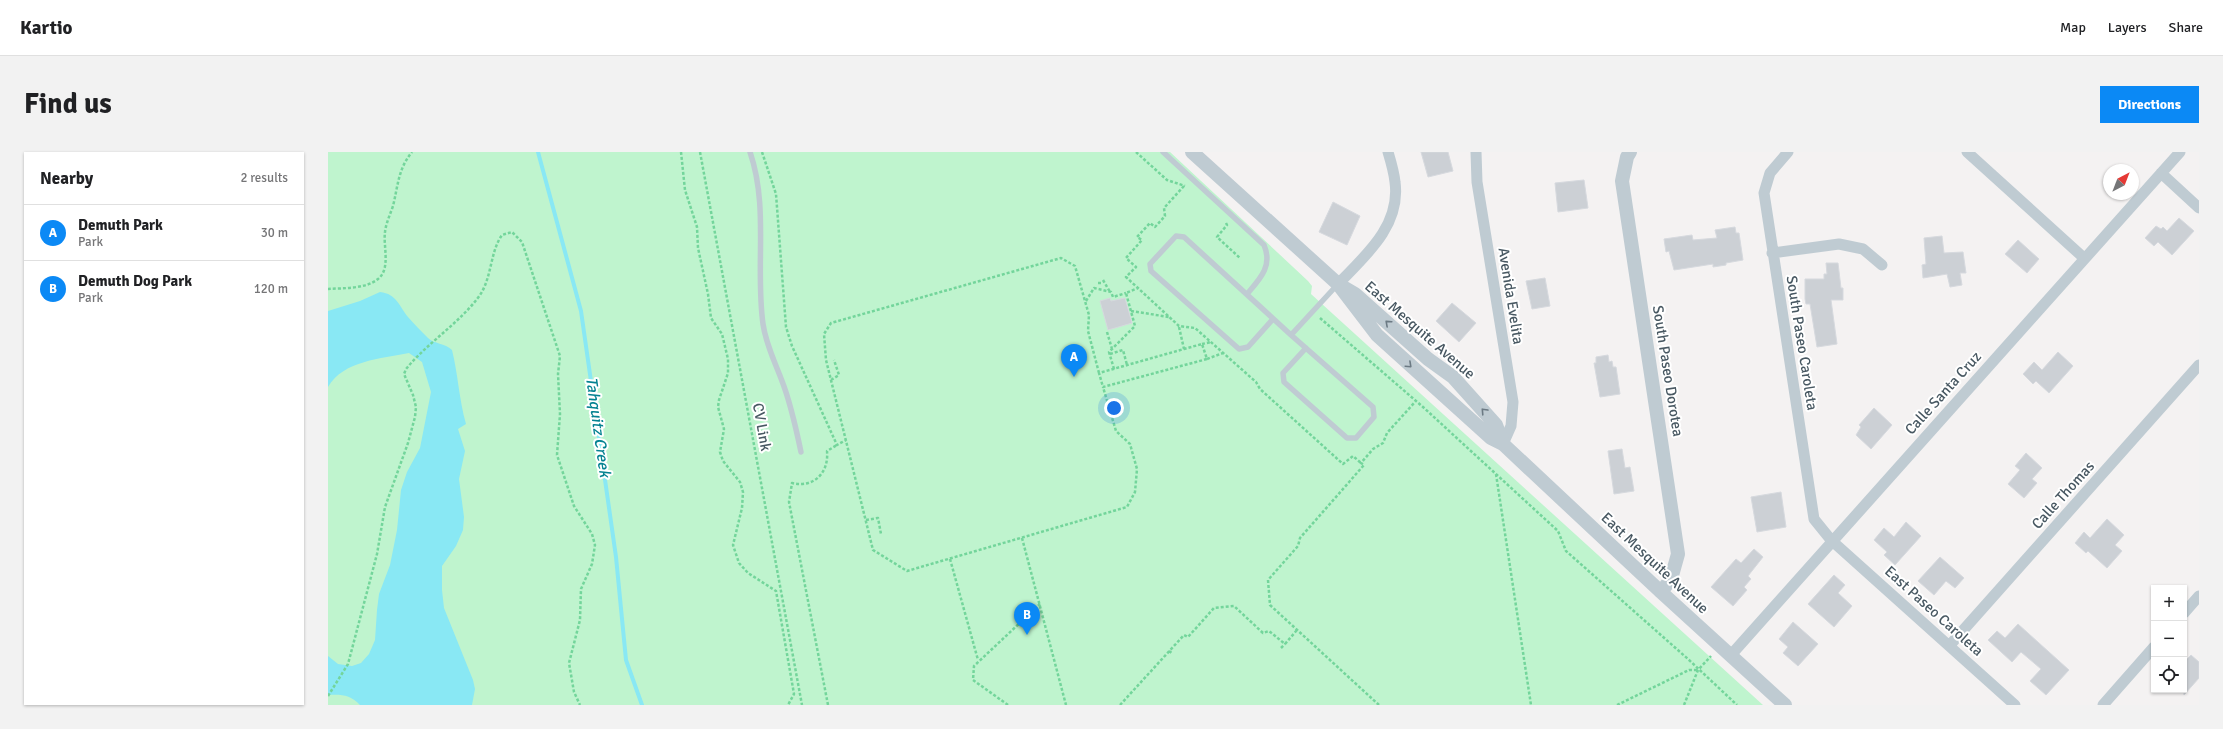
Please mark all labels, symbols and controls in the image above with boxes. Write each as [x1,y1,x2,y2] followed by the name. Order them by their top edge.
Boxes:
[20,16,73,40] text: Kartio
[2060,19,2086,36] text: Map
[2108,19,2147,36] text: Layers
[2169,19,2203,36] text: Share
[2100,86,2199,123] button: Directions
[24,87,112,121] text: Find us
[2103,164,2139,200] north arrow
[40,168,93,189] text: Nearby
[240,170,288,186] text: 2 results
[78,216,163,234] text: Demuth Park
[49,225,57,241] text: A
[261,225,288,241] text: 30 m
[78,234,103,250] text: Park
[1494,246,1528,346] street label: Avenida Evelita
[78,272,192,290] text: Demuth Dog Park
[1782,274,1822,412] street label: South Paseo Caroleta
[1361,277,1479,383] street label: East Mesquite Avenue
[49,281,57,297] text: B
[254,281,288,297] text: 120 m
[78,290,103,306] text: Park
[1649,304,1687,438] street label: South Paseo Dorotea
[1386,321,1393,328] one-way arrow
[1061,344,1087,377] pin: A
[1901,347,1985,438] street label: Calle Santa Cruz
[1404,361,1412,368] one-way arrow
[581,376,615,480] water label: Tahquitz Creek
[1104,398,1124,418] your location
[749,402,775,453] street label: CV Link
[1481,408,1489,416] one-way arrow
[2028,457,2099,533] street label: Calle Thomas
[1598,509,1712,617] street label: East Mesquite Avenue
[1881,562,1987,660] street label: East Paseo Caroleta
[2151,585,2187,693] map controls
[2151,585,2187,621] button: +
[1014,602,1040,635] pin: B
[2151,621,2187,657] button: −
[2151,657,2187,693] button: locate

